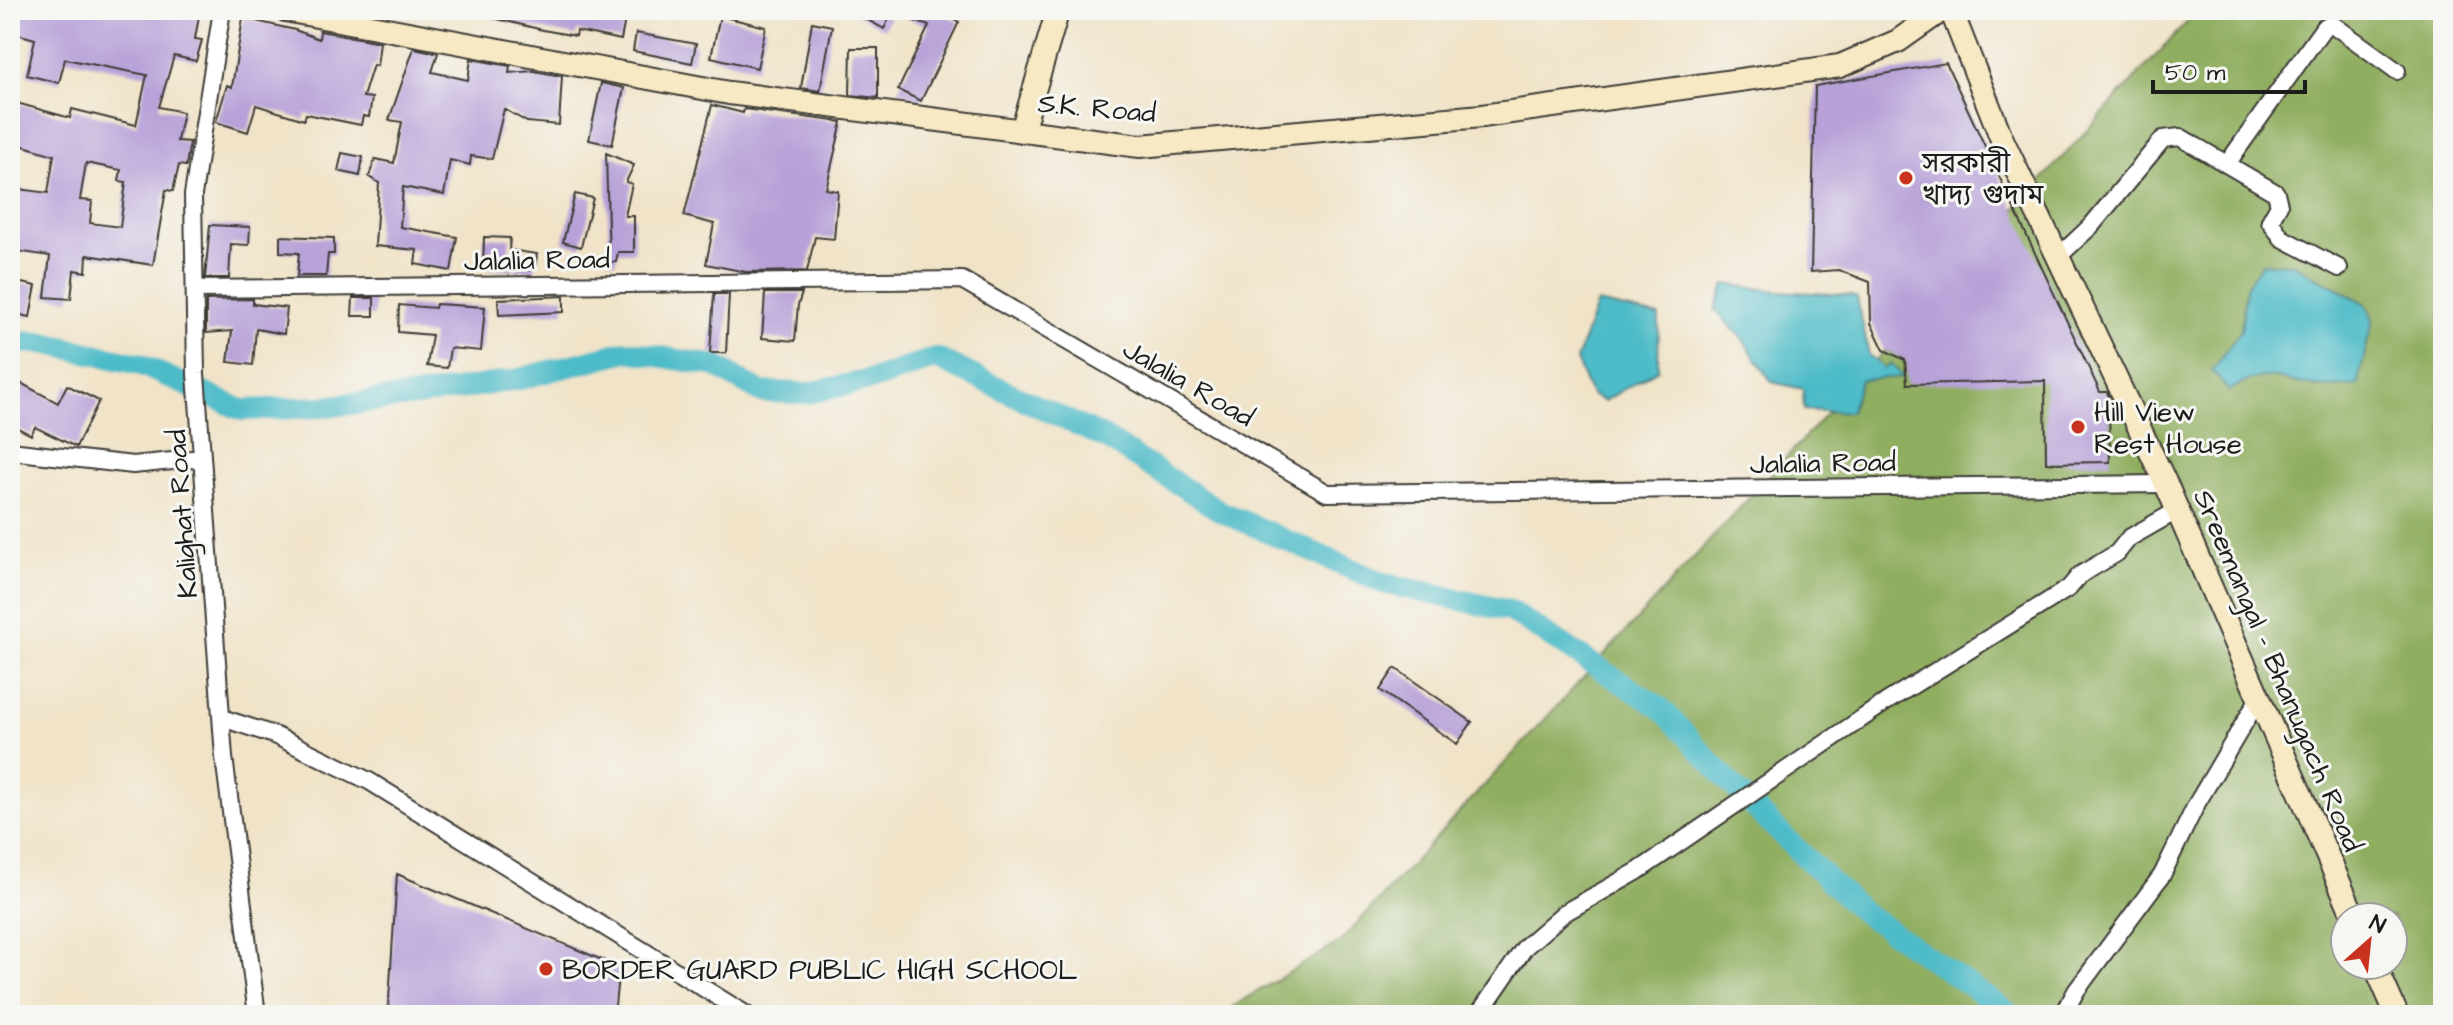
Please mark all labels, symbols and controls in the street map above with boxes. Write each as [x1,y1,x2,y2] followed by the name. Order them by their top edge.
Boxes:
[2153,44,2305,94] scale bar
[2165,56,2226,90] text: 50 m
[1036,84,1158,133] street label: S.K. Road
[1921,144,2044,215] place label: সরকারী খাদ্য গুদাম
[1897,169,1915,187] marker: সরকারী খাদ্য গুদাম
[464,240,610,281] street label: Jalalia Road
[1115,330,1261,437] street label: Jalalia Road
[2094,393,2242,464] place label: Hill View Rest House
[2069,418,2087,436] marker: Hill View Rest House
[157,428,209,600] street label: Kalighat Road
[1750,443,1896,484] street label: Jalalia Road
[2183,483,2372,858] street label: Sreemangal - Bhanugach Road
[2329,901,2409,981] north arrow
[2364,908,2391,942] text: N
[562,951,1077,990] place label: BORDER GUARD PUBLIC HIGH SCHOOL
[537,960,555,978] marker: BORDER GUARD PUBLIC HIGH SCHOOL

